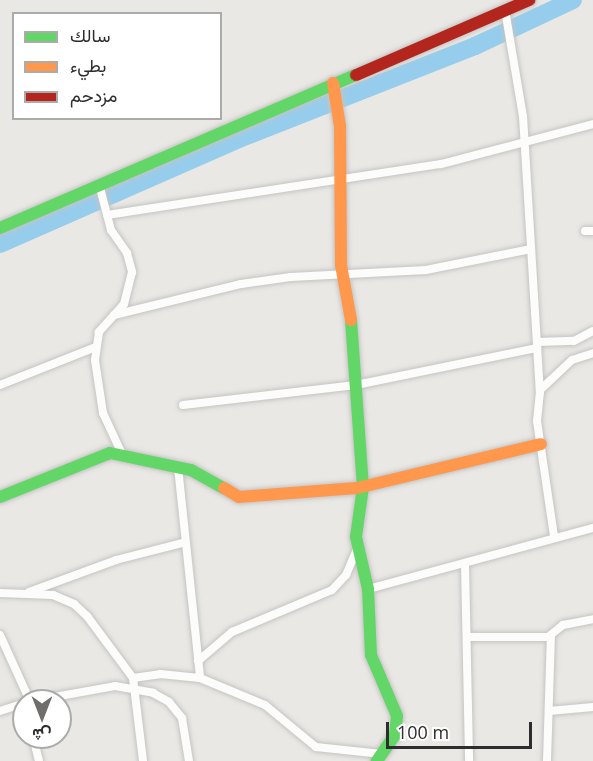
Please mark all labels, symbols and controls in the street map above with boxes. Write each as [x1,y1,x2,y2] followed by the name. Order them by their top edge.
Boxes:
[12,12,222,120] legend
[70,23,110,47] text: سالك
[70,53,106,77] text: بطيء
[70,83,117,107] text: مزدحم
[12,689,72,749] north arrow
[389,710,534,748] scale bar
[397,720,449,744] text: 100 m
[32,724,52,746] text: ش

